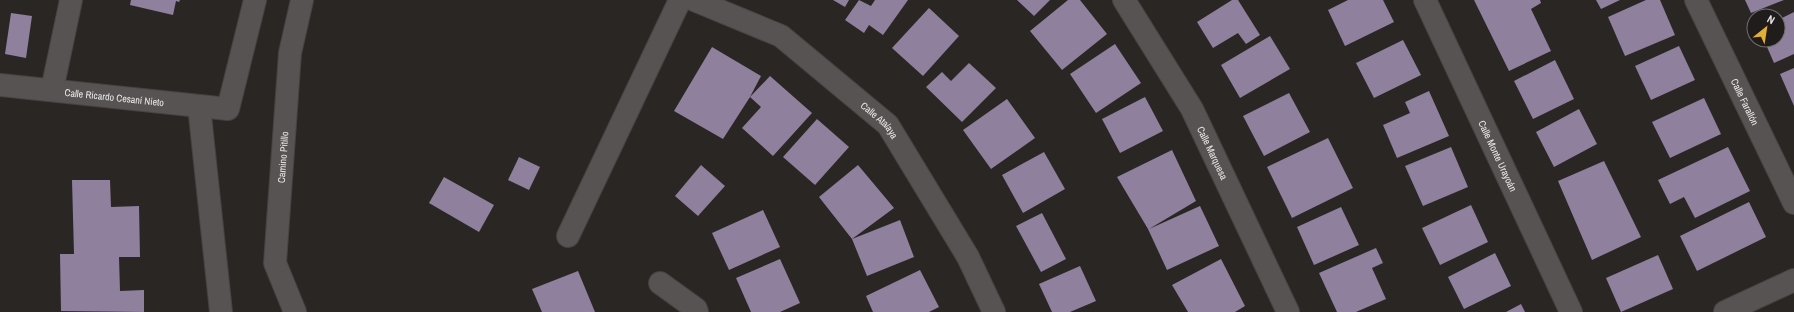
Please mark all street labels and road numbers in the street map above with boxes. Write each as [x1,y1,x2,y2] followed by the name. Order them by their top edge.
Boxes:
[1728,76,1762,127] street label: Calle Farallón
[64,85,165,109] street label: Calle Ricardo Cesaní Nieto
[858,99,901,141] street label: Calle Atalaya
[1476,118,1520,193] street label: Calle Monte Urayoán
[1195,124,1231,182] street label: Calle Marquesa
[274,131,291,183] street label: Camino Pitillo

